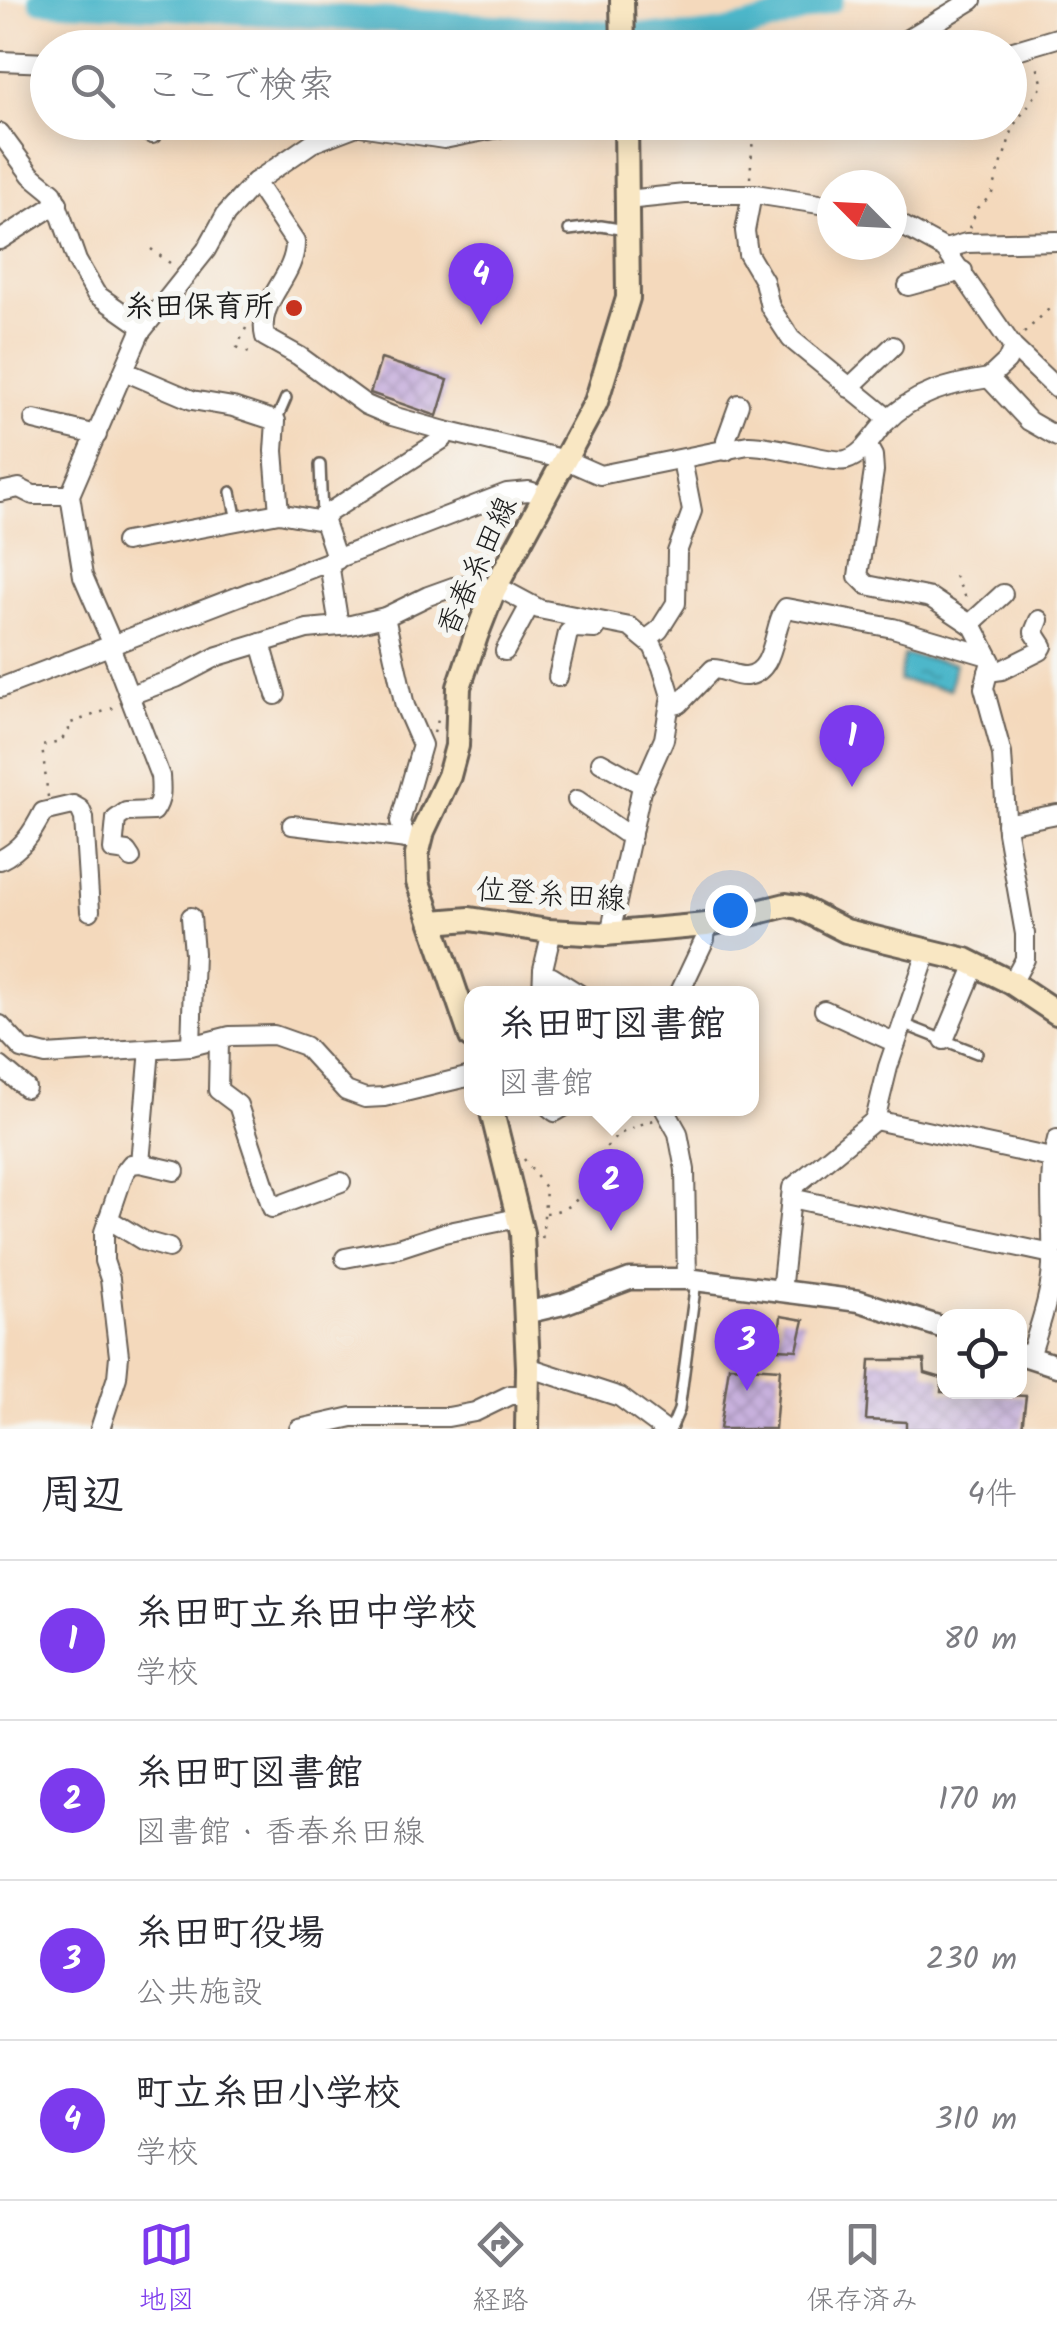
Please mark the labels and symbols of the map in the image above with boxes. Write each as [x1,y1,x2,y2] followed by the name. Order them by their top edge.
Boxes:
[817,170,907,260] north arrow
[448,242,514,325] pin: 4
[124,284,274,332] place label: 糸田保育所
[283,297,305,319] marker: 糸田保育所
[425,489,531,645] street label: 香春糸田線
[820,704,884,787] pin: 1
[475,867,627,925] street label: 位登糸田線
[705,885,756,936] your location
[578,1148,644,1231] pin: 2
[714,1308,780,1391] pin: 3

